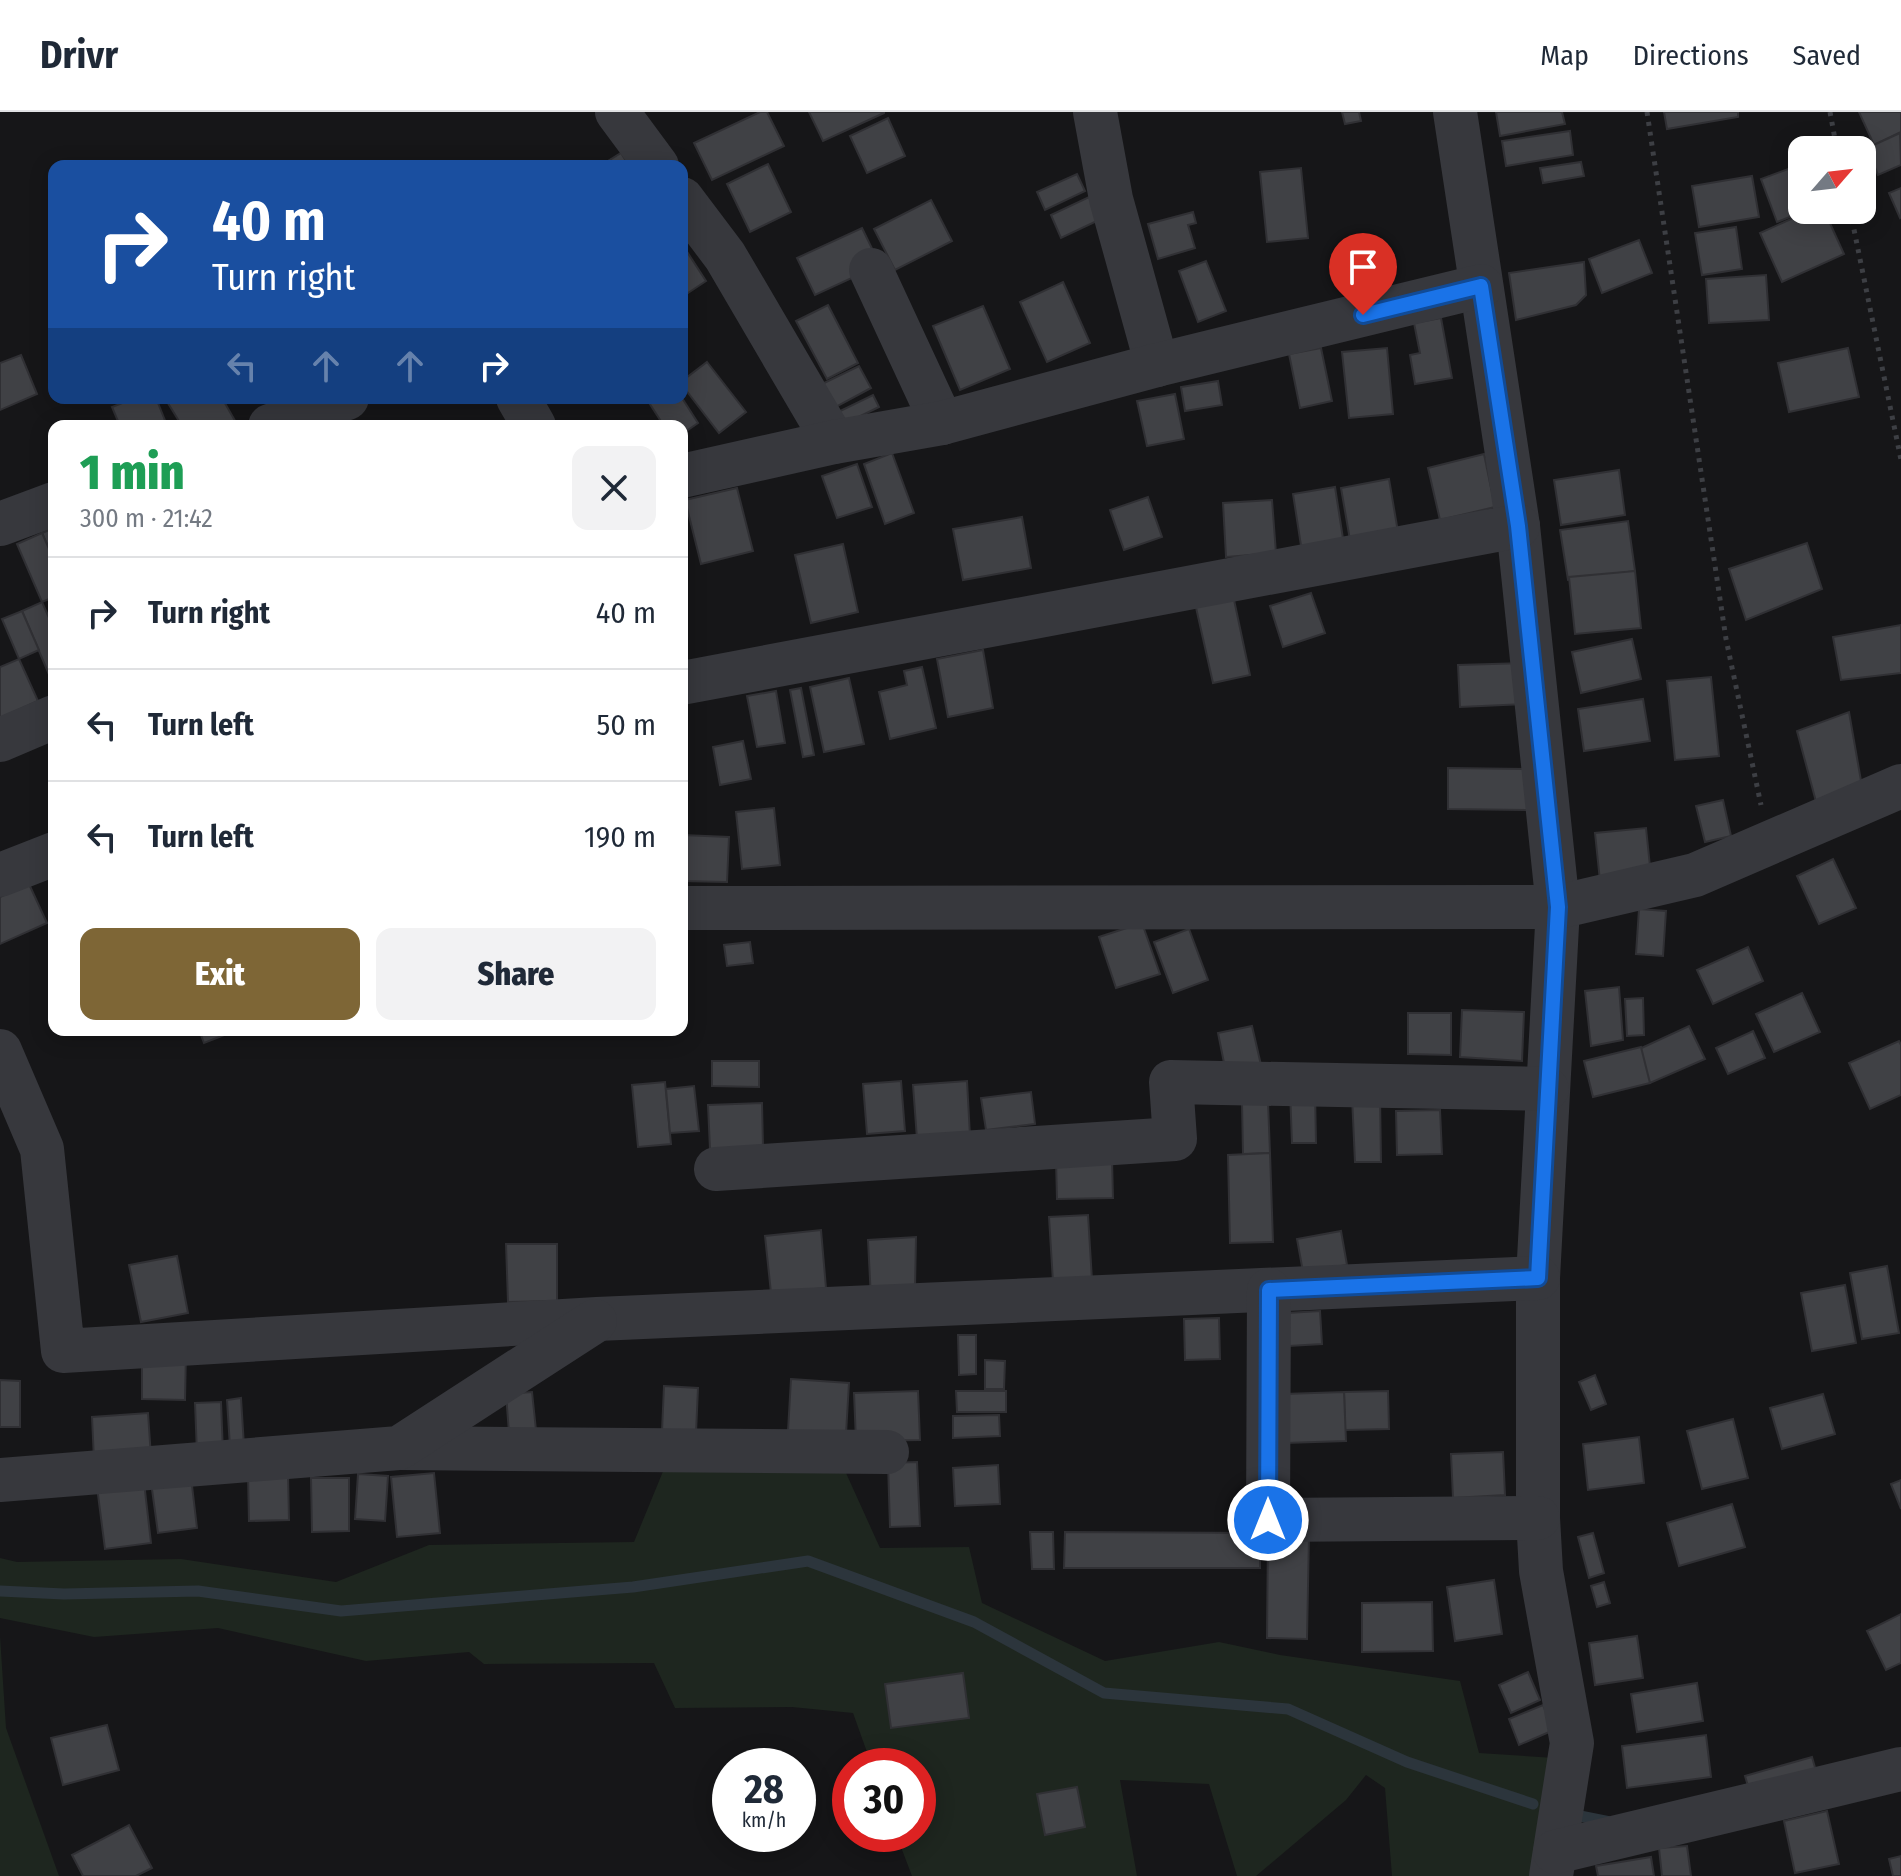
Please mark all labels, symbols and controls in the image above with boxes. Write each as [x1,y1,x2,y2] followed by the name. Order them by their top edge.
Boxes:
[40,32,118,78] text: Drivr
[1540,39,1589,72] text: Map
[1633,39,1749,72] text: Directions
[1793,39,1861,72] text: Saved
[1788,136,1876,224] north arrow
[1788,136,1876,224] map controls
[212,188,326,255] text: 40 m
[80,192,184,296] icon: right
[1329,233,1397,315] pin
[1341,245,1385,289] icon: arrive
[212,256,355,300] text: Turn right
[220,344,264,388] icon: left
[304,344,348,388] icon: ahead
[388,344,432,388] icon: ahead
[472,344,516,388] icon: right
[80,444,184,502] text: 1 min
[572,446,656,530] button: close
[80,503,213,534] text: 300 m · 21:42
[80,591,124,635] icon: right
[148,595,270,631] text: Turn right
[596,595,656,631] text: 40 m
[80,703,124,747] icon: left
[148,707,254,743] text: Turn left
[596,707,656,743] text: 50 m
[80,815,124,859] icon: left
[148,819,254,855] text: Turn left
[584,819,656,855] text: 190 m
[80,928,360,1020] button: Exit
[376,928,656,1020] button: Share
[1226,1478,1310,1562] position arrow
[832,1748,936,1852] speed limit sign: 30
[744,1766,784,1814] text: 28
[742,1808,786,1832] text: km/h

